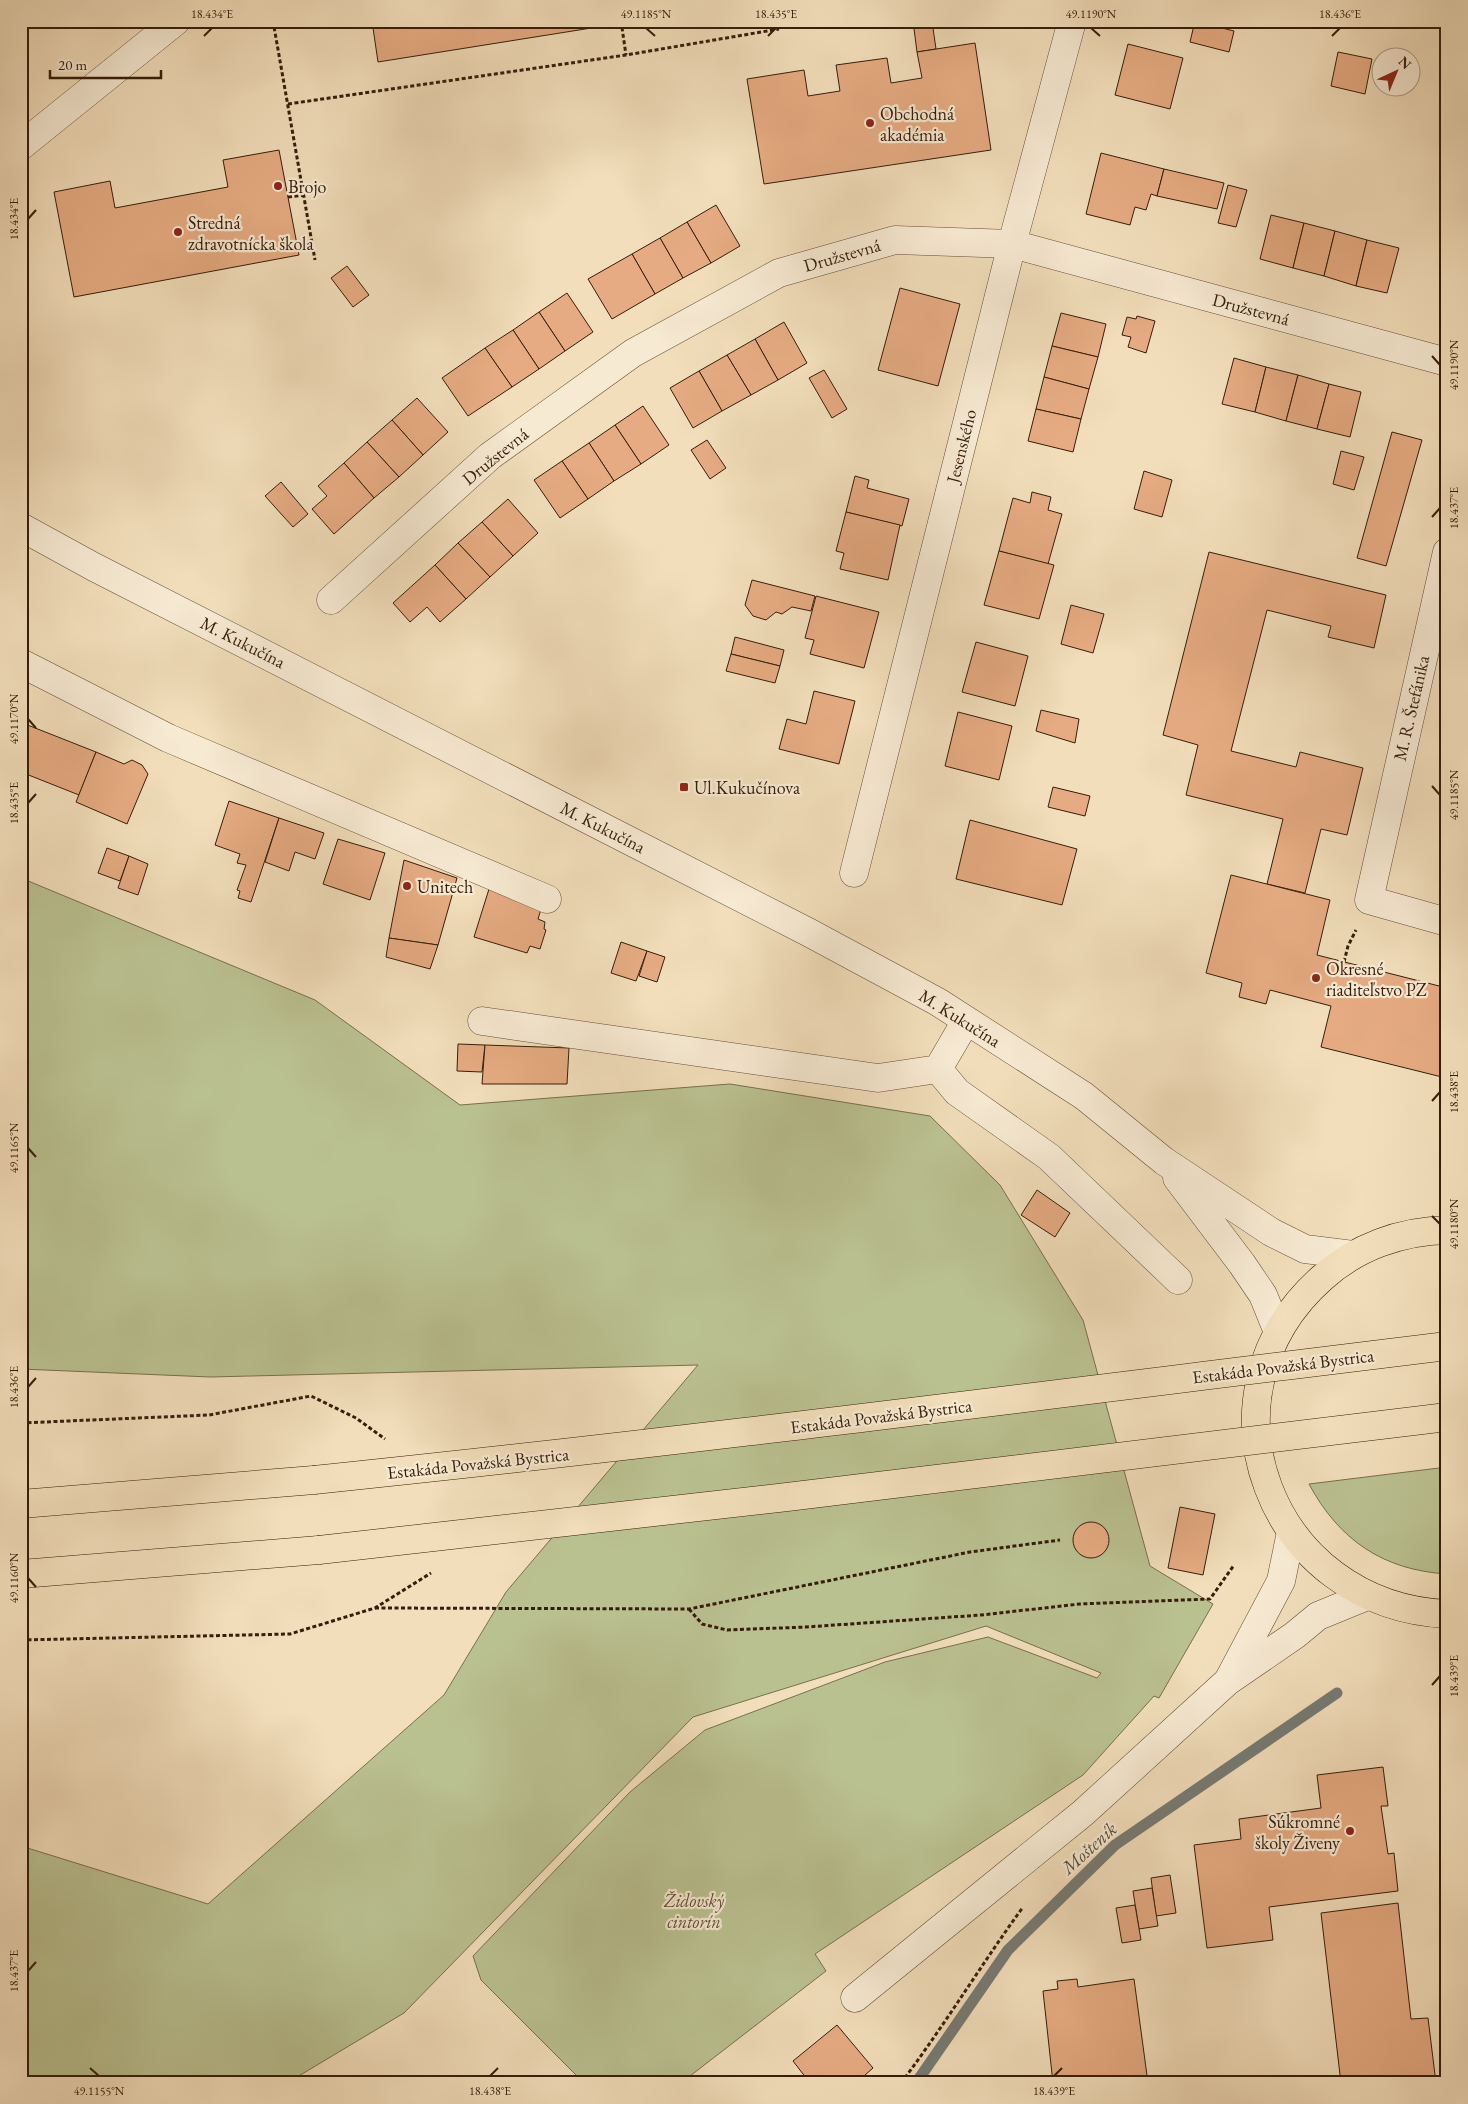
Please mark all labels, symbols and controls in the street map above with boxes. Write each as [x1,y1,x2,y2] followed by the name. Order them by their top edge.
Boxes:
[191,6,233,22] text: 18.434°E
[621,6,672,22] text: 49.1185°N
[755,6,797,22] text: 18.435°E
[1066,6,1117,22] text: 49.1190°N
[1319,6,1361,22] text: 18.436°E
[50,48,161,80] scale bar
[1370,48,1420,98] north arrow
[1395,52,1416,74] text: N
[58,55,87,74] text: 20 m
[880,102,955,146] place label: Obchodná akadémia
[864,117,876,129] marker: Obchodná akadémia
[288,175,327,198] place label: Brojo
[272,180,284,192] marker: Brojo
[6,198,22,240] text: 18.434°E
[188,211,314,255] place label: Stredná zdravotnícka škola
[172,226,184,238] marker: Stredná zdravotnícka škola
[801,233,884,277] street label: Družstevná
[1210,288,1293,331] street label: Družstevná
[1446,339,1462,390] text: 49.1190°N
[940,407,981,487] street label: Jesenského
[457,422,534,490] street label: Družstevná
[1446,487,1462,529] text: 18.437°E
[197,611,290,674] street label: M. Kukučína
[1388,652,1434,763] street label: M. R. Štefánika
[6,693,22,744] text: 49.1170°N
[1446,769,1462,820] text: 49.1185°N
[694,776,801,799] place label: Ul.Kukučínova
[678,781,690,793] marker: Ul.Kukučínova
[6,782,22,824] text: 18.435°E
[557,796,650,859] street label: M. Kukučína
[417,875,473,898] place label: Unitech
[401,880,413,892] marker: Unitech
[1326,957,1427,1001] place label: Okresné riaditeľstvo PZ
[1310,972,1322,984] marker: Okresné riaditeľstvo PZ
[915,984,1006,1053] street label: M. Kukučína
[1446,1071,1462,1113] text: 18.438°E
[6,1122,22,1173] text: 49.1165°N
[1446,1198,1462,1249] text: 49.1180°N
[1191,1343,1376,1389] street label: Estakáda Považská Bystrica
[6,1366,22,1408] text: 18.436°E
[789,1393,974,1439] street label: Estakáda Považská Bystrica
[386,1442,571,1484] street label: Estakáda Považská Bystrica
[6,1552,22,1603] text: 49.1160°N
[1446,1655,1462,1697] text: 18.439°E
[1255,1810,1340,1854] place label: Súkromné školy Živeny
[1055,1816,1123,1880] water label: Mošteník
[1344,1825,1356,1837] marker: Súkromné školy Živeny
[663,1889,725,1933] park label: Židovský cintorín
[6,1950,22,1992] text: 18.437°E
[74,2083,125,2099] text: 49.1155°N
[469,2083,511,2099] text: 18.438°E
[1033,2083,1075,2099] text: 18.439°E

